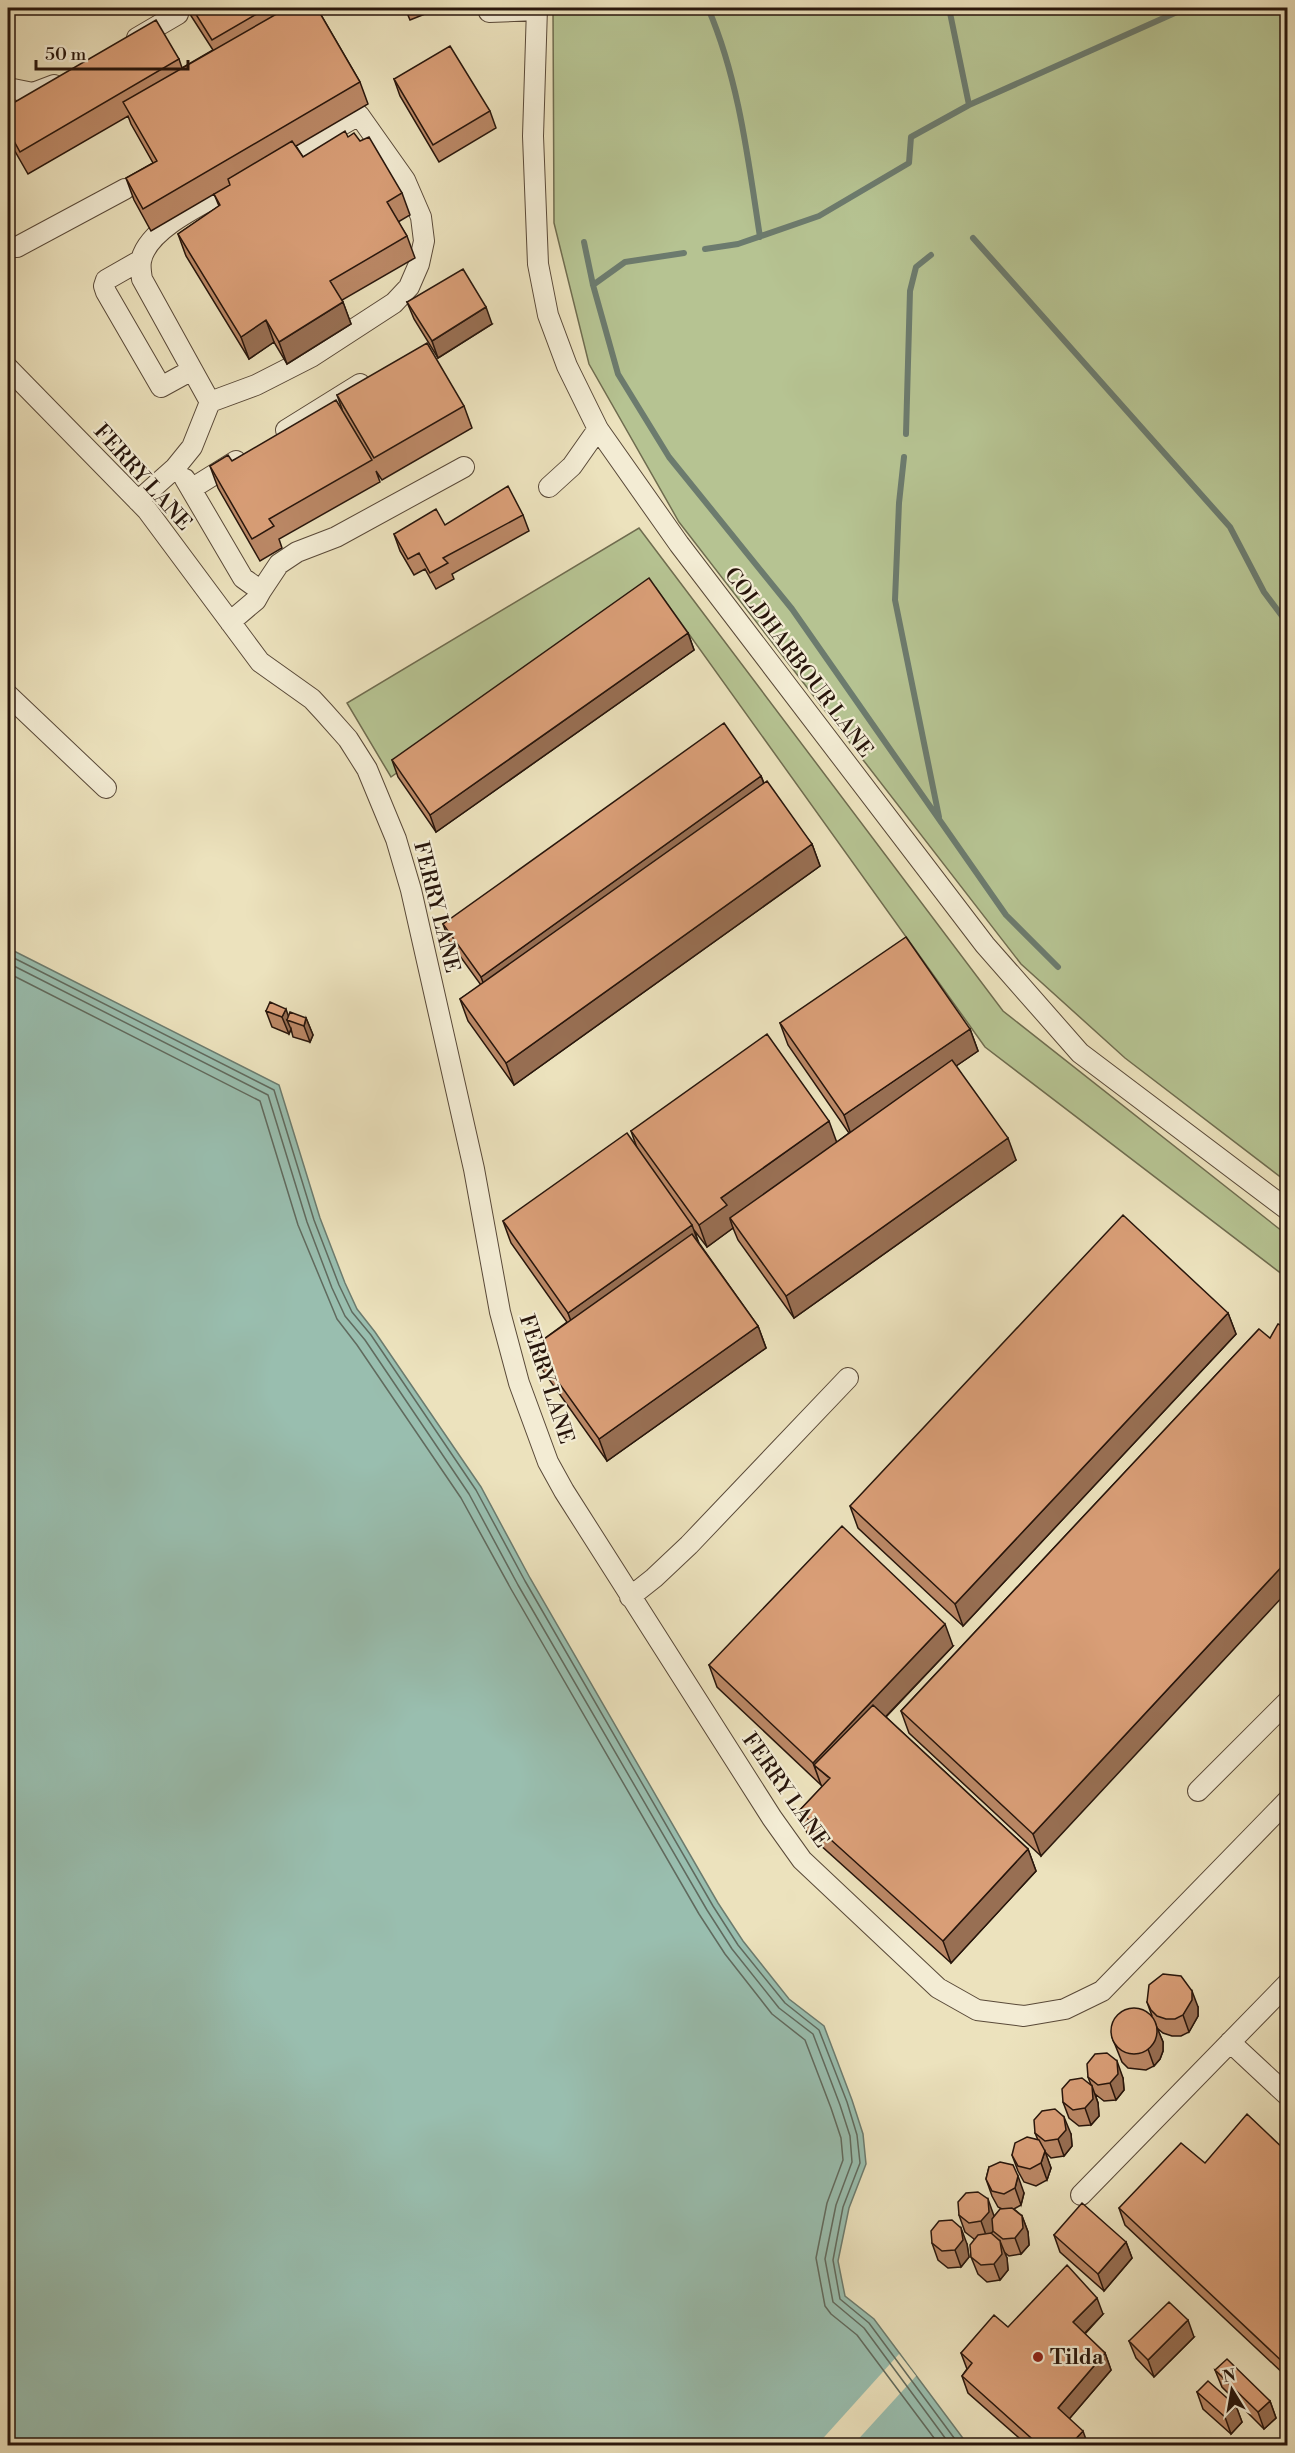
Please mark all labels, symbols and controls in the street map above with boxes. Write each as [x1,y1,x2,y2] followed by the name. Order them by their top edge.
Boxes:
[36,33,188,71] scale bar
[45,43,87,66] text: 50 m
[88,419,197,536] street label: FERRY LANE
[718,562,878,763] street label: COLDHARBOUR LANE
[407,839,465,976] street label: FERRY LANE
[513,1311,579,1447] street label: FERRY LANE
[736,1728,834,1853] street label: FERRY LANE
[1050,2345,1104,2371] place label: Tilda
[1031,2350,1045,2364] marker: Tilda
[1202,2360,1262,2420] north arrow
[1221,2365,1238,2387] text: N

